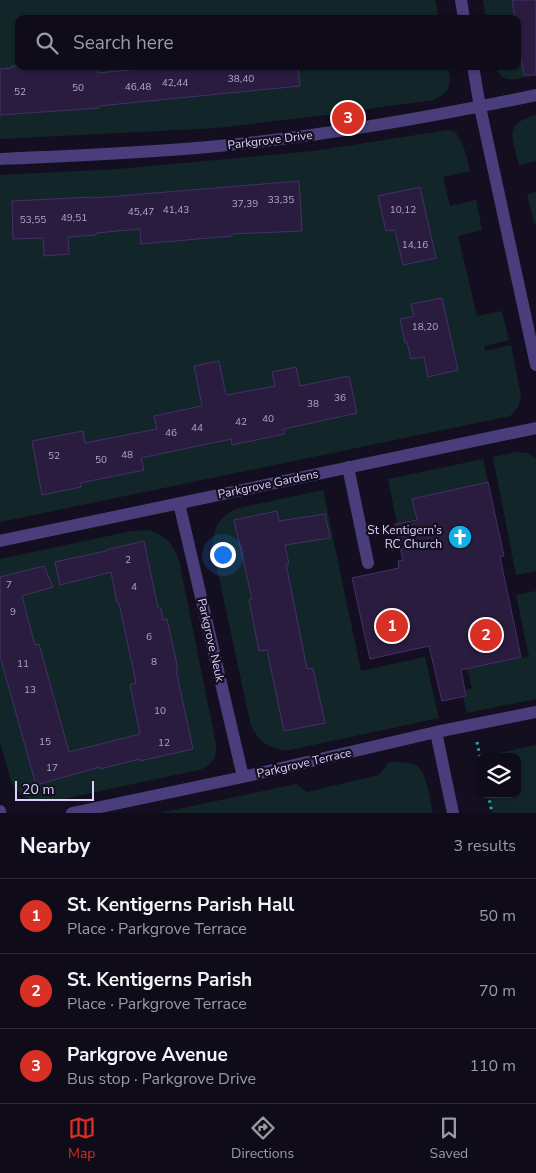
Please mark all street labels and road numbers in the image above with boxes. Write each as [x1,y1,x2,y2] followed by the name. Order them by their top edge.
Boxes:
[227,127,313,153] street label: Parkgrove Drive
[216,465,320,502] street label: Parkgrove Gardens
[194,597,229,684] street label: Parkgrove Neuk
[255,744,353,782] street label: Parkgrove Terrace

